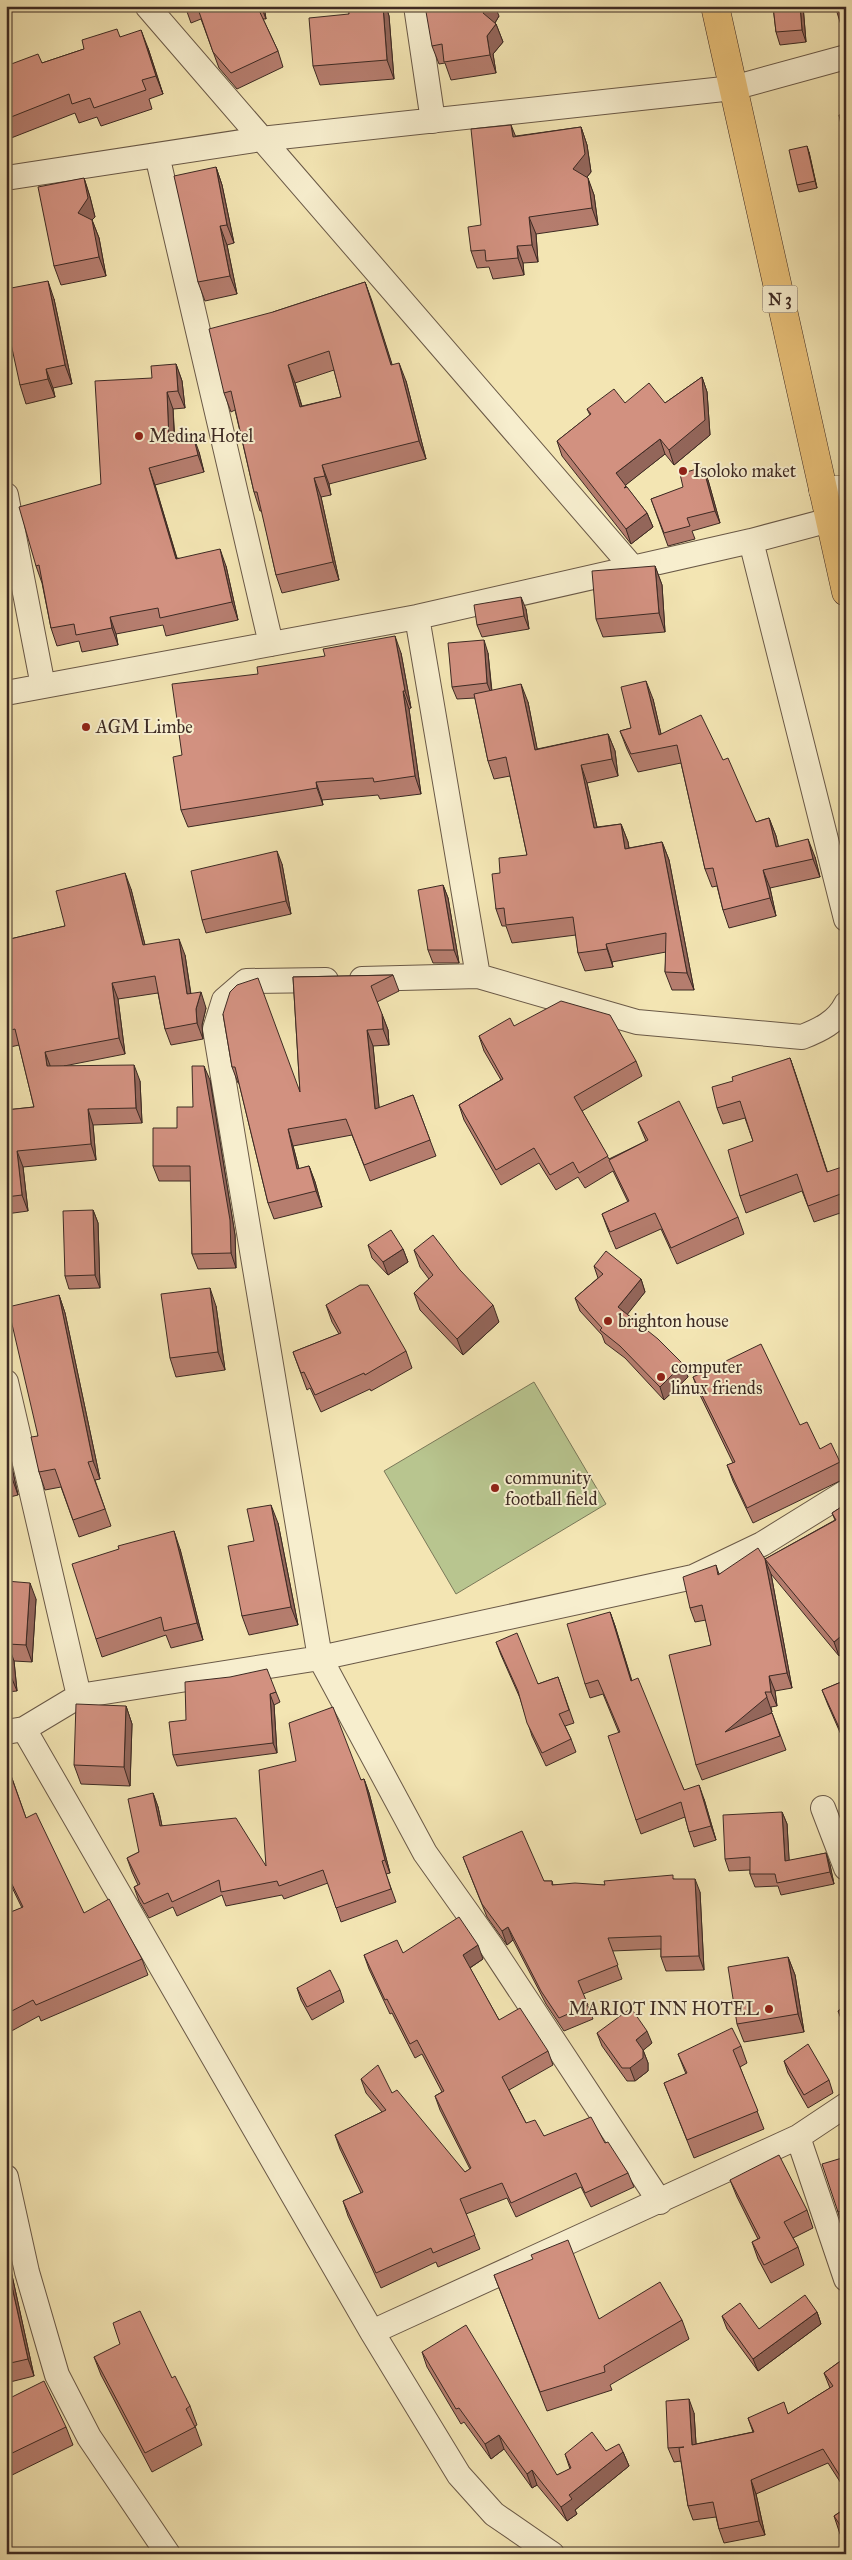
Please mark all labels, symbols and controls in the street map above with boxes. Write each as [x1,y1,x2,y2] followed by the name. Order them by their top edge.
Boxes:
[762,286,798,312] road number: N 3
[149,425,254,447] place label: Medina Hotel
[133,430,145,442] marker: Medina Hotel
[693,460,797,482] place label: Isoloko maket
[677,465,689,477] marker: Isoloko maket
[95,716,193,738] place label: AGM Limbe
[80,721,92,733] marker: AGM Limbe
[618,1310,729,1333] place label: brighton house
[602,1315,614,1327] marker: brighton house
[671,1356,762,1399] place label: computer linux friends
[655,1371,667,1383] marker: computer linux friends
[505,1467,597,1510] place label: community football field
[489,1482,501,1494] marker: community football field
[569,1998,760,2020] place label: MARIOT INN HOTEL
[763,2003,775,2015] marker: MARIOT INN HOTEL

